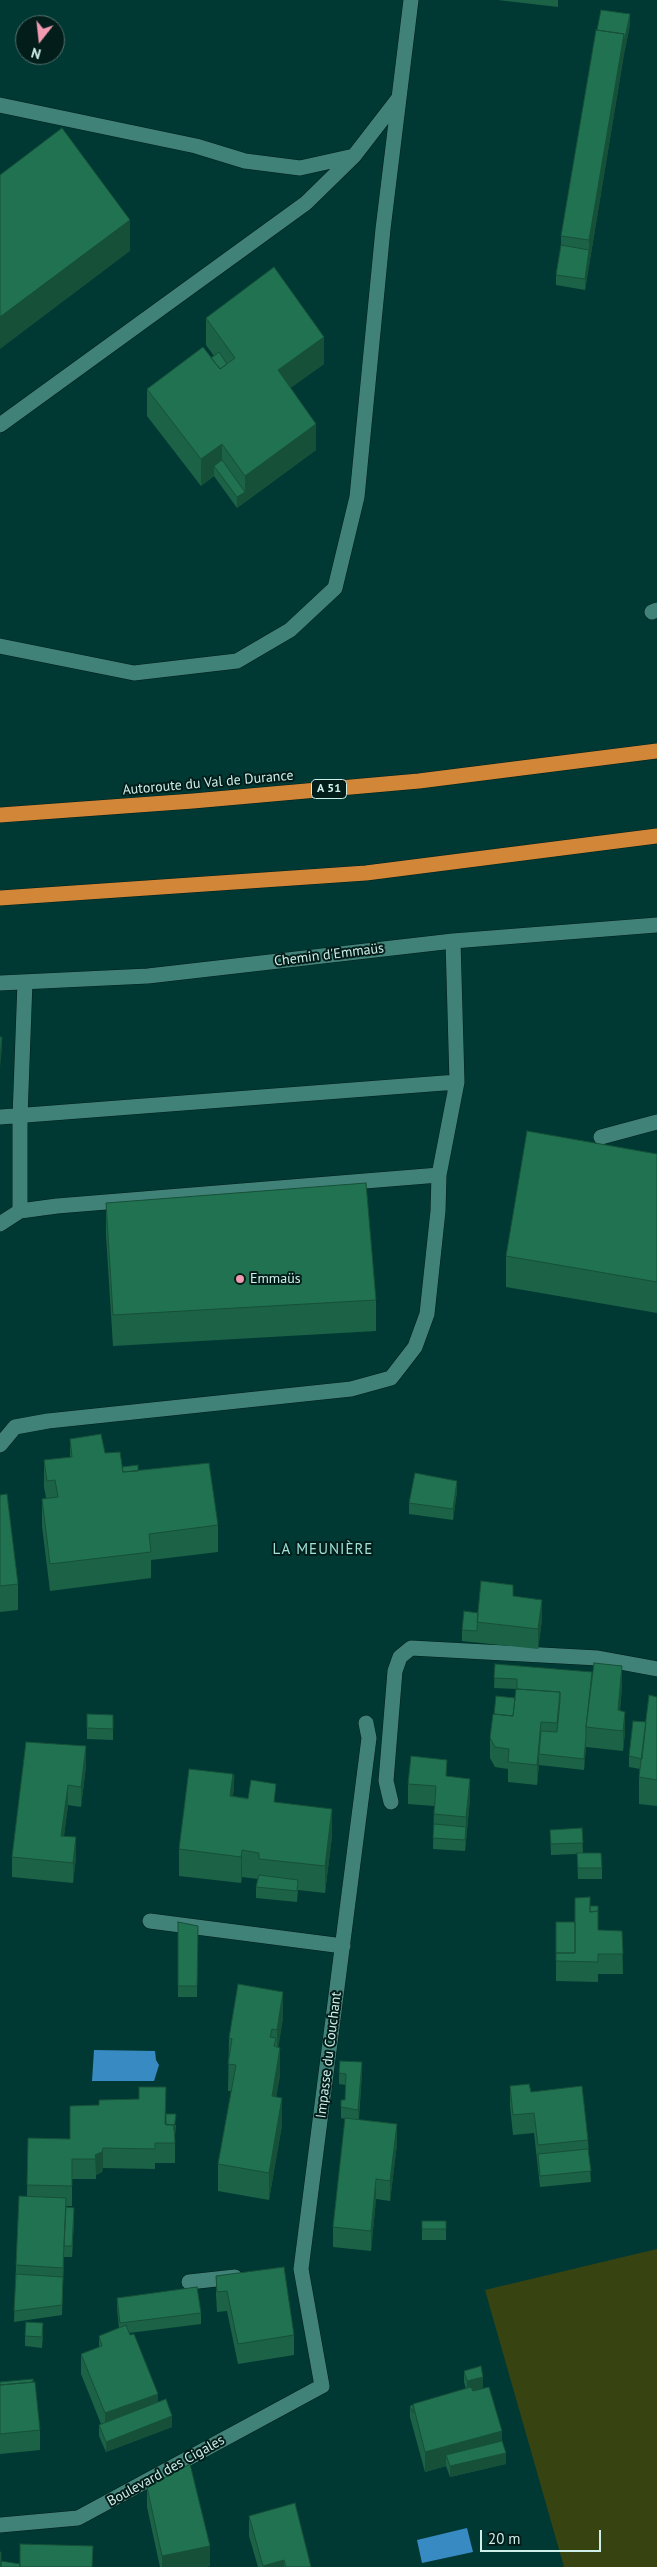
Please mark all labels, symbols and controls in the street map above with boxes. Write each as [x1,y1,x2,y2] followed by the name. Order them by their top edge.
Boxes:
[15,15,65,65] north arrow
[29,44,43,63] text: N
[122,767,294,799] street label: Autoroute du Val de Durance
[312,780,346,799] road number: A 51
[273,940,385,970] street label: Chemin d'Emmaüs
[250,1271,301,1287] place label: Emmaüs
[234,1273,246,1285] marker: Emmaüs
[271,1541,375,1559] district label: LA MEUNIÈRE
[313,1991,345,2119] street label: Impasse du Couchant
[104,2432,228,2510] street label: Boulevard des Cigales
[482,2520,603,2552] scale bar
[488,2529,521,2548] text: 20 m

